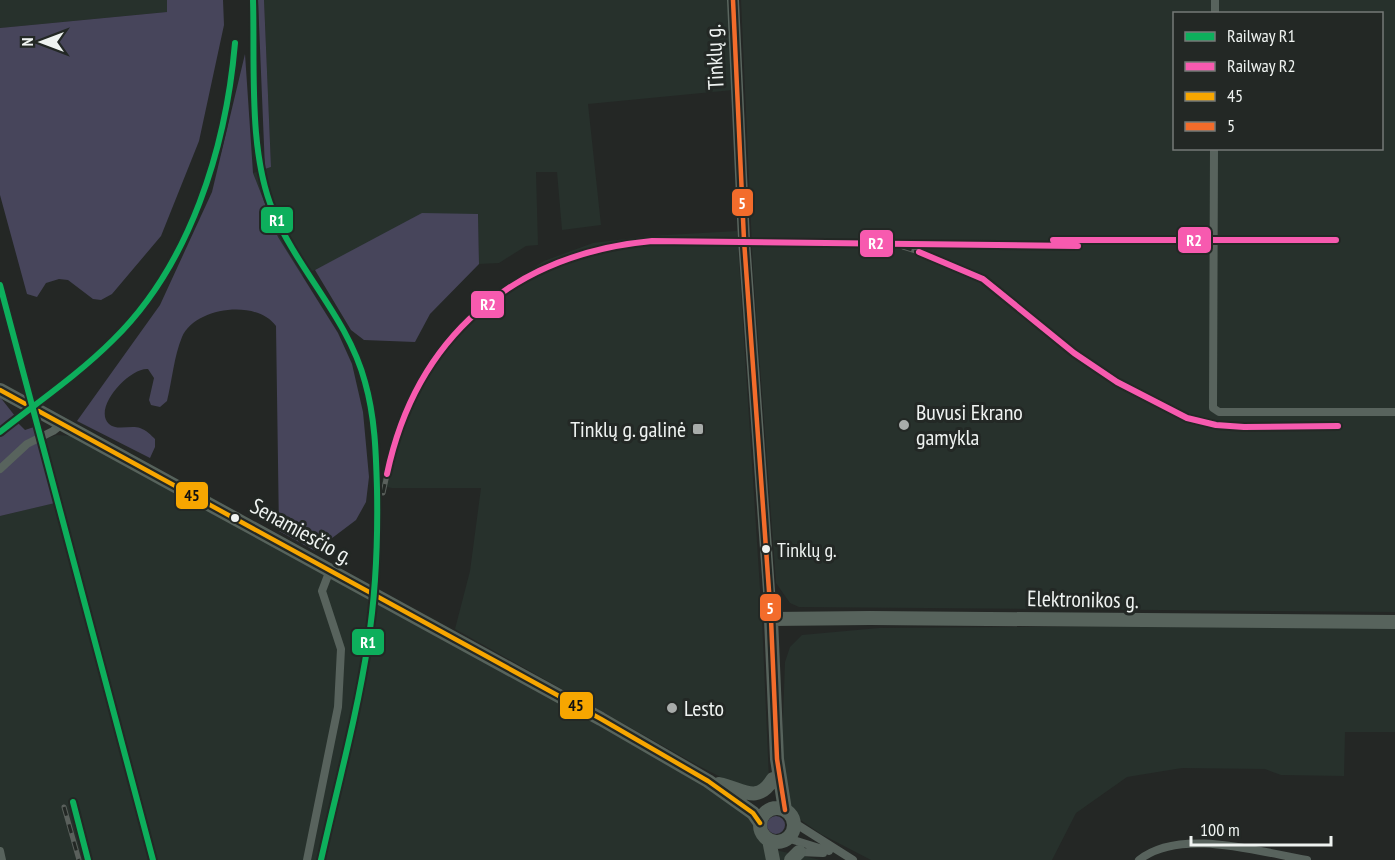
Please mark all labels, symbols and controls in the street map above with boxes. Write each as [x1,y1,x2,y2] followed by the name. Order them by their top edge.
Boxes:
[12,12,72,72] north arrow
[1173,12,1383,150] legend
[698,23,730,90] street label: Tinklų g.
[1227,24,1296,47] text: Railway R1
[17,38,37,46] text: N
[1227,54,1296,77] text: Railway R2
[1227,84,1243,107] text: 45
[1227,114,1235,137] text: 5
[731,188,754,217] line badge: 5
[738,193,746,213] text: 5
[260,206,294,234] line badge: R1
[269,210,285,230] text: R1
[1177,226,1212,254] line badge: R2
[859,229,894,258] line badge: R2
[1186,230,1202,250] text: R2
[868,233,884,253] text: R2
[470,290,505,319] line badge: R2
[480,294,496,314] text: R2
[916,398,1023,451] place label: Buvusi Ekrano gamykla
[570,415,686,443] place label: Tinklų g. galinė
[897,418,911,432] marker: Buvusi Ekrano gamykla
[691,422,705,436] marker: Tinklų g. galinė
[175,481,209,510] line badge: 45
[184,485,200,505] text: 45
[246,491,358,571] street label: Senamiesčio g.
[229,512,241,524] unlabelled marker
[777,537,837,563] place label: Tinklų g.
[760,543,772,555] marker: Tinklų g.
[1027,584,1139,614] street label: Elektronikos g.
[759,593,782,622] line badge: 5
[766,598,774,618] text: 5
[351,628,385,656] line badge: R1
[360,632,376,652] text: R1
[559,691,594,720] line badge: 45
[684,694,724,722] place label: Lesto
[568,695,584,715] text: 45
[665,701,679,715] marker: Lesto
[1191,809,1330,847] scale bar
[1200,818,1240,841] text: 100 m

